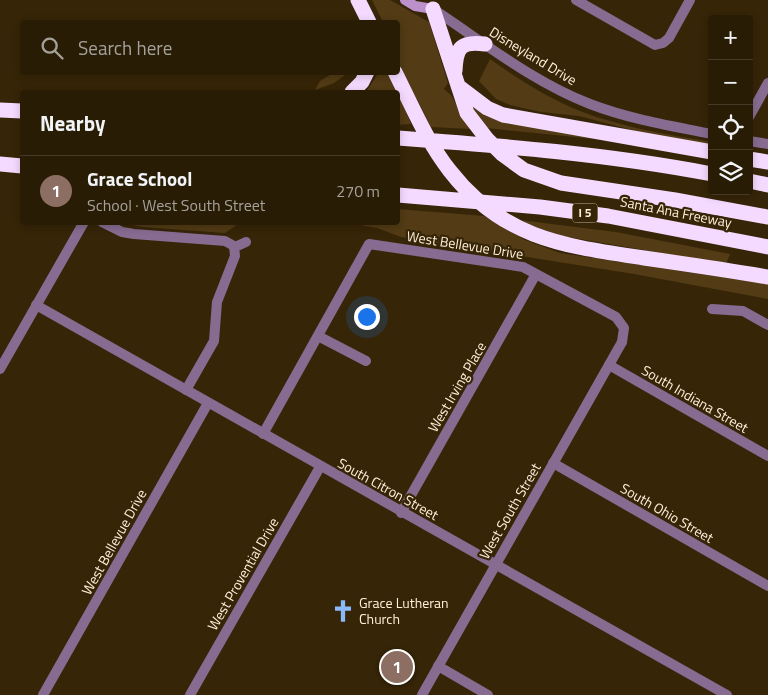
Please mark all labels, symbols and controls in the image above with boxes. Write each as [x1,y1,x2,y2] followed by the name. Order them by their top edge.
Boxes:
[708,15,753,195] map controls
[708,15,753,60] button: +
[20,20,400,75] search box
[486,21,581,90] street label: Disneyland Drive
[78,33,172,62] text: Search here
[38,34,66,62] icon: search
[708,60,753,105] button: −
[708,105,753,150] button: locate
[40,107,105,139] text: Nearby
[708,150,753,195] button: layers
[87,164,192,193] text: Grace School
[52,179,60,203] text: 1
[336,179,380,203] text: 270 m
[619,190,734,233] street label: Santa Ana Freeway
[87,193,265,217] text: School · West South Street
[572,204,598,222] road number: I 5
[405,225,525,264] street label: West Bellevue Drive
[354,304,380,330] your location
[422,338,491,436] street label: West Irving Place
[638,359,753,438] street label: South Indiana Street
[334,452,443,525] street label: South Citron Street
[474,459,546,563] street label: West South Street
[617,477,718,548] street label: South Ohio Street
[76,485,151,598] street label: West Bellevue Drive
[202,513,283,634] street label: West Provential Drive
[359,592,449,629] place label: Grace Lutheran Church
[330,598,356,624] church icon: Grace Lutheran Church
[381,648,413,686] pin: 1

